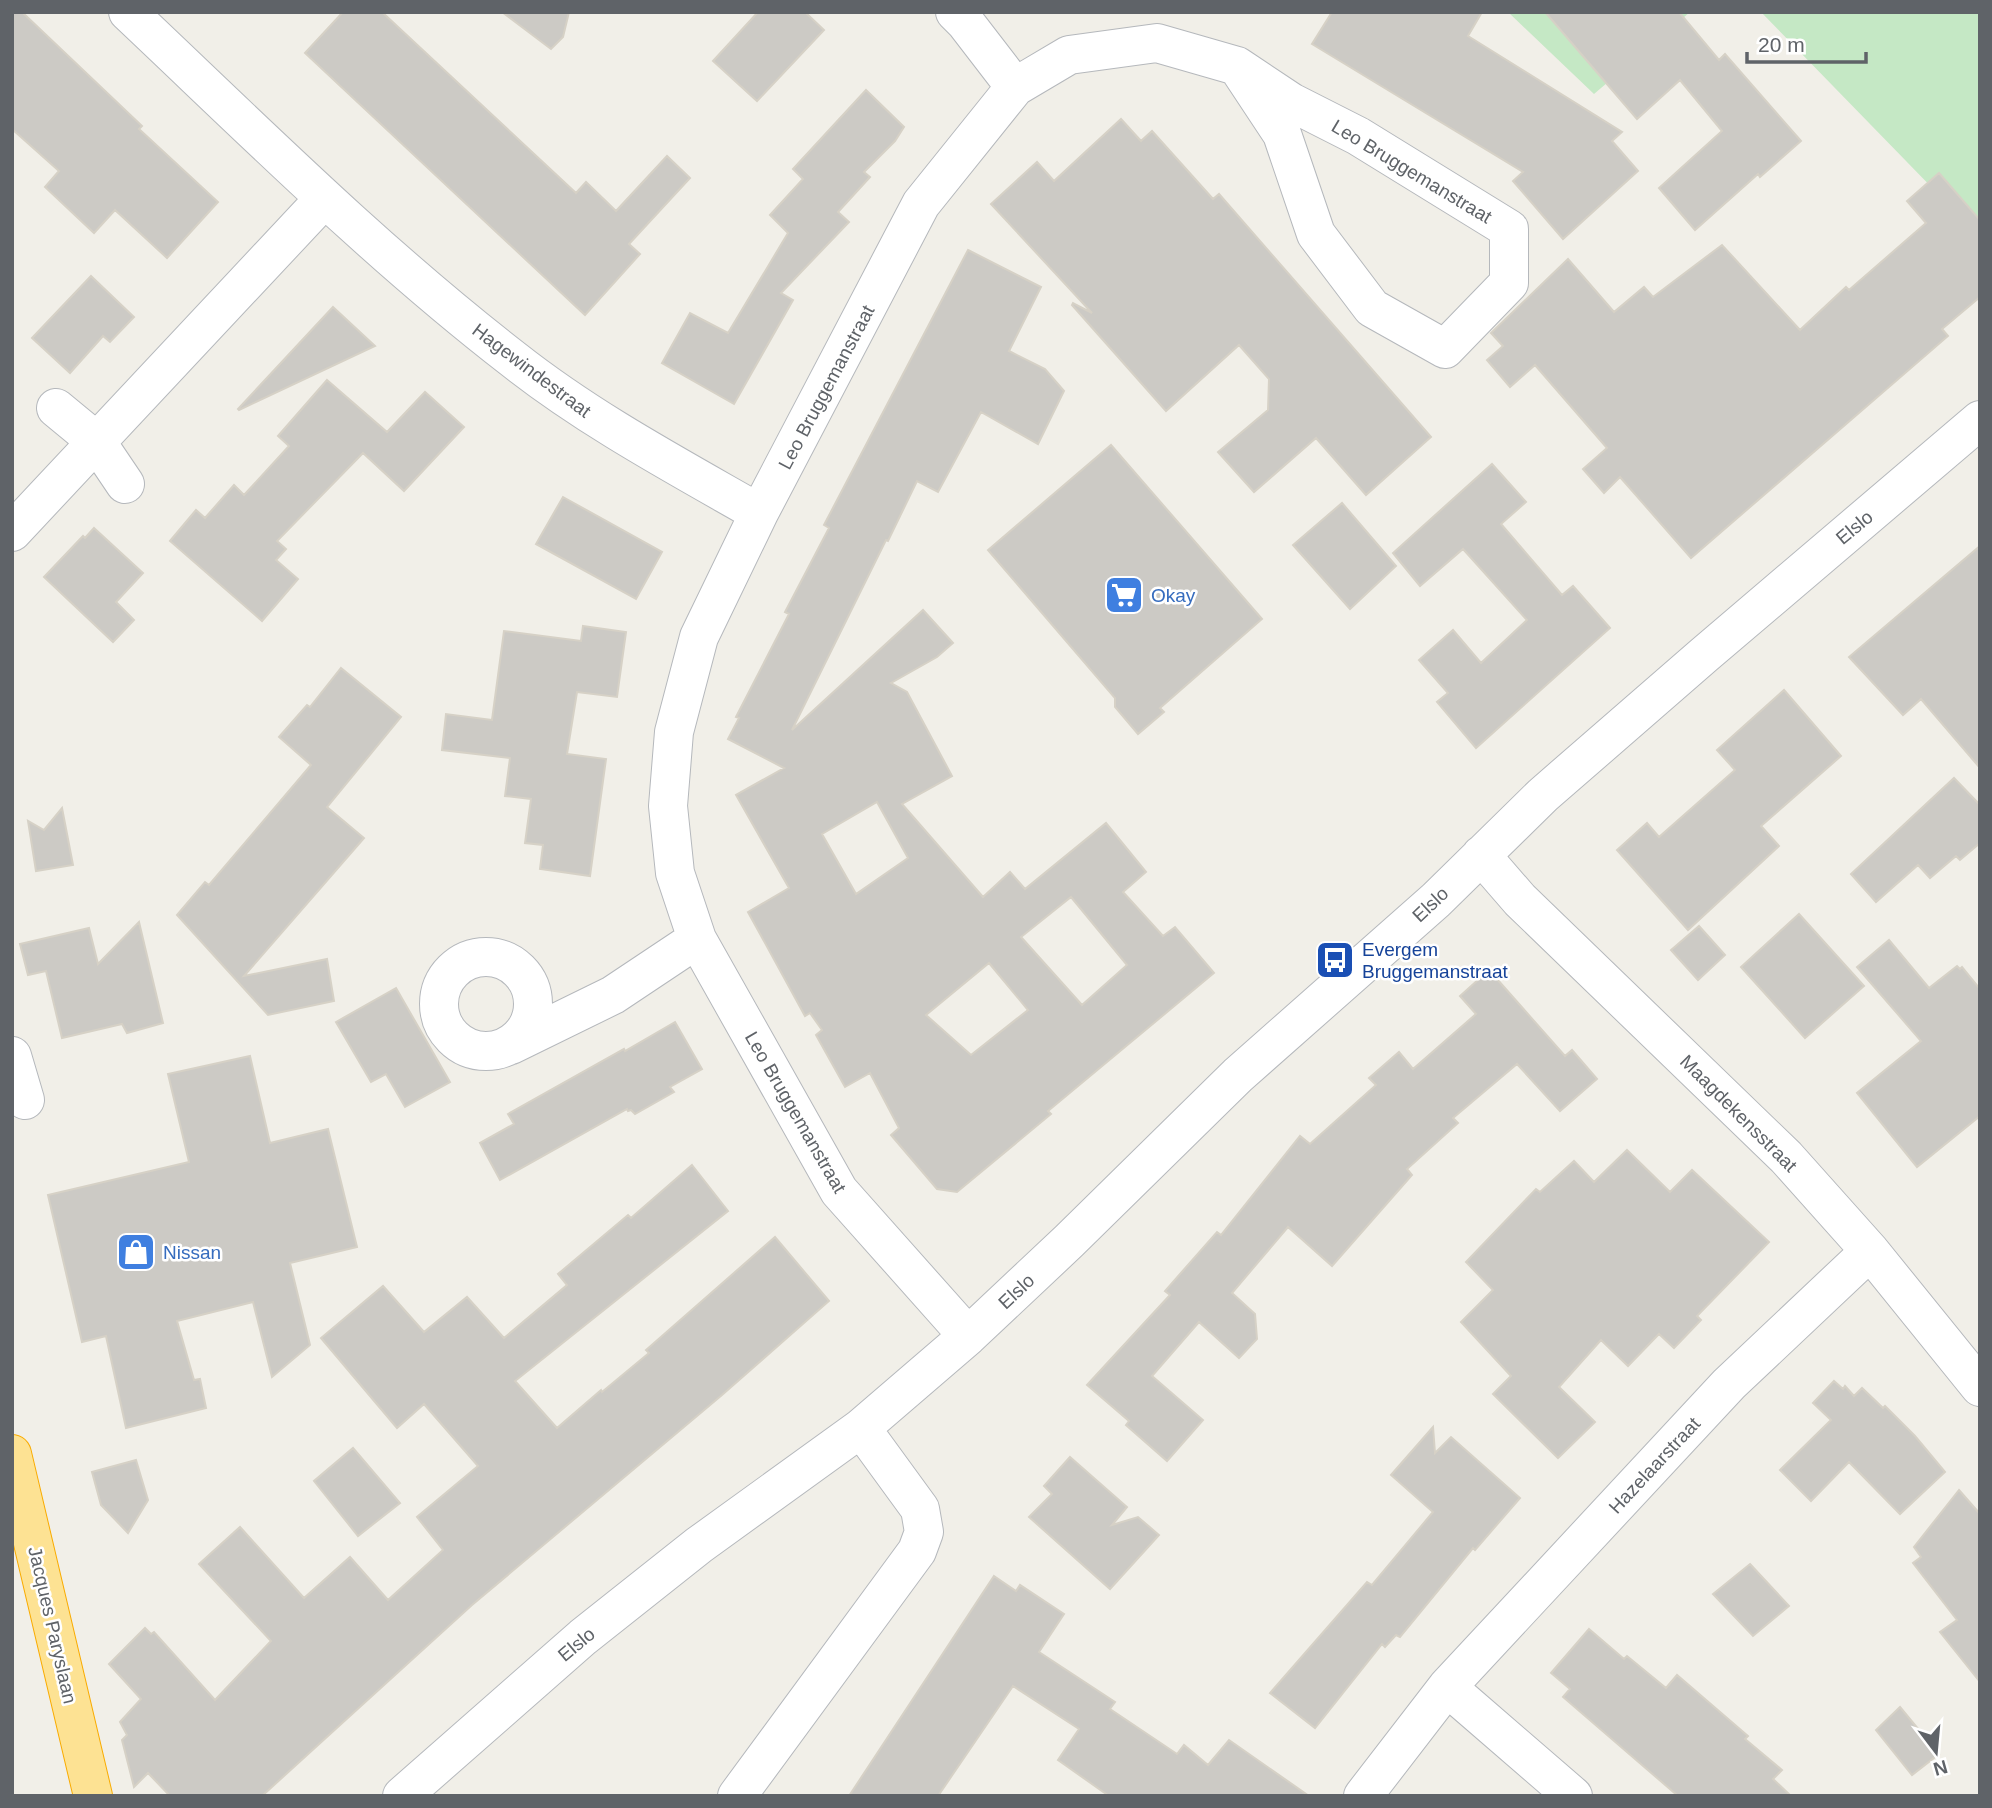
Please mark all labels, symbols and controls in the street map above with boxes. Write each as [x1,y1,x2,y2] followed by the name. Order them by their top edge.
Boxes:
[1747,21,1866,65] scale bar
[1758,33,1805,56] text: 20 m
[1328,115,1496,228] street label: Leo Bruggemanstraat
[774,301,879,473] street label: Leo Bruggemanstraat
[468,319,596,422] street label: Hagewindestraat
[1832,506,1877,549] street label: Elslo
[1103,574,1145,616] supermarket icon: Okay
[1151,585,1196,606] place label: Okay
[1408,883,1453,926] street label: Elslo
[1314,939,1356,981] bus stop icon: Evergem Bruggemanstraat
[1362,939,1508,982] place label: Evergem Bruggemanstraat
[741,1028,851,1197] street label: Leo Bruggemanstraat
[1676,1051,1802,1177] street label: Maagdekensstraat
[115,1231,157,1273] shop icon: Nissan
[163,1242,221,1263] place label: Nissan
[994,1270,1039,1313] street label: Elslo
[1605,1412,1705,1518] street label: Hazelaarstraat
[24,1545,81,1706] street label: Jacques Paryslaan
[554,1623,599,1666] street label: Elslo
[1901,1717,1971,1787] north arrow
[1931,1756,1950,1780] text: N

